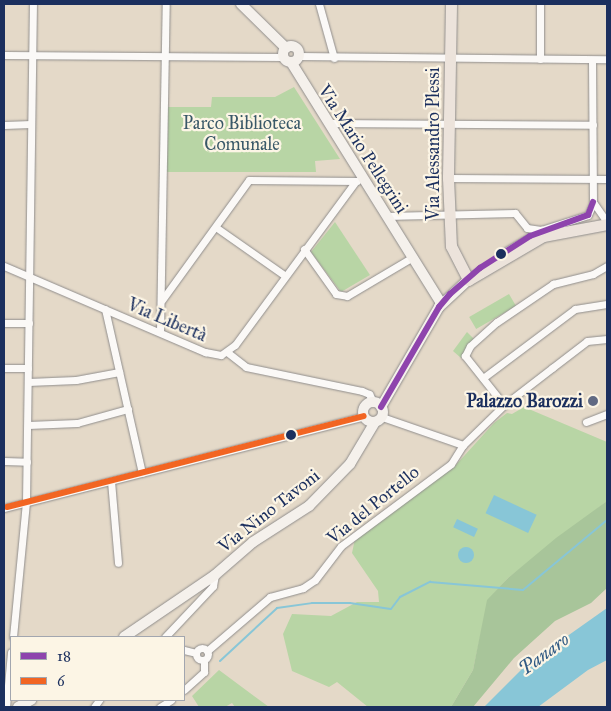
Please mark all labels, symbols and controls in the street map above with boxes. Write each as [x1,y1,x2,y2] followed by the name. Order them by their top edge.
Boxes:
[422,67,444,221] street label: Via Alessandro Plessi
[313,81,413,217] street label: Via Mario Pellegrini
[183,113,301,156] park label: Parco Biblioteca Comunale
[496,249,506,259] unlabelled marker
[124,294,210,346] street label: Via Libertà
[466,390,583,412] place label: Palazzo Barozzi
[587,395,599,407] marker: Palazzo Barozzi
[286,430,296,440] unlabelled marker
[322,461,424,549] street label: Via del Portello
[214,465,324,557] street label: Via Nino Tavoni
[514,628,574,680] water label: Panaro
[10,636,185,701] legend
[57,647,71,665] text: 18
[57,672,65,690] text: 6

